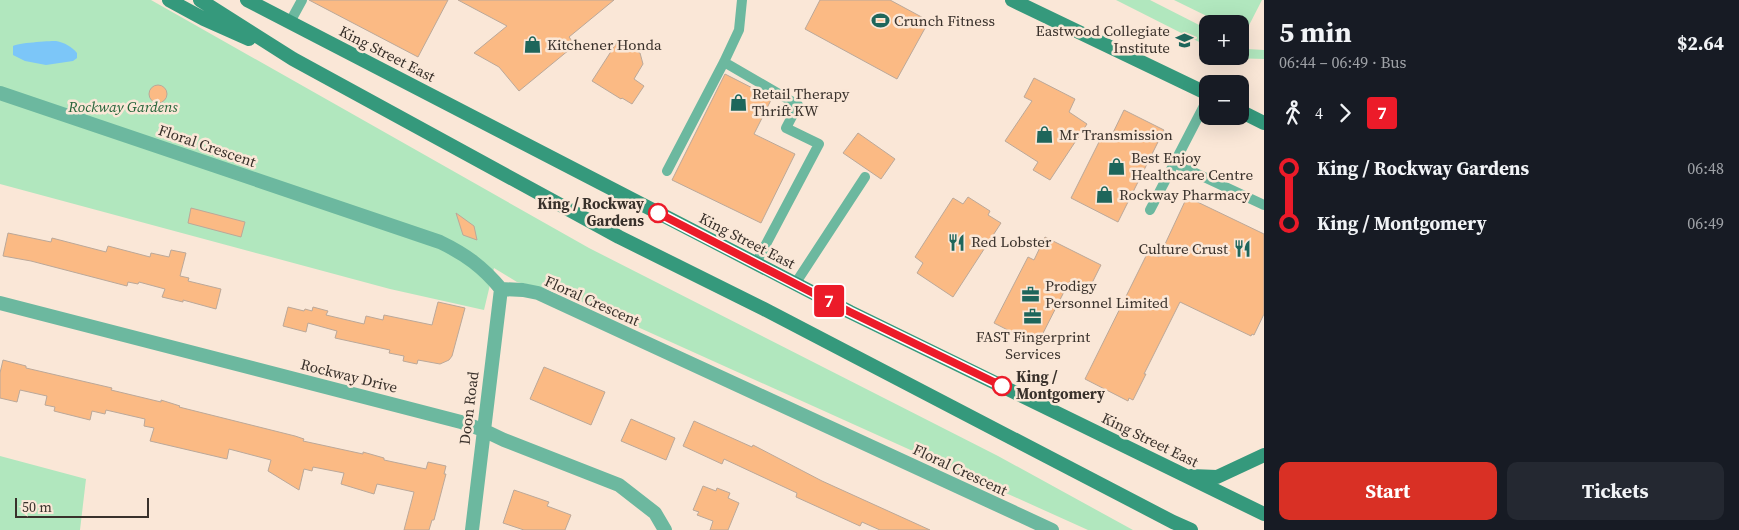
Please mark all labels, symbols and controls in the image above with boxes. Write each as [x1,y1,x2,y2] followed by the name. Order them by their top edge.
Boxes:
[894,10,995,31] place label: Crunch Fitness
[870,11,890,31] sports icon: Crunch Fitness
[1279,13,1352,51] text: 5 min
[1199,15,1249,125] map controls
[1199,15,1249,65] button: +
[336,20,439,87] street label: King Street East
[1036,20,1170,58] place label: Eastwood Collegiate Institute
[1174,30,1194,50] school or university icon: Eastwood Collegiate Institute
[1677,30,1724,56] text: $2.64
[547,34,662,55] place label: Kitchener Honda
[523,35,543,55] shop icon: Kitchener Honda
[1279,51,1407,73] text: 06:44 – 06:49 · Bus
[1199,75,1249,125] button: −
[752,83,850,121] place label: Retail Therapy Thrift KW
[728,93,748,113] shop icon: Retail Therapy Thrift KW
[67,96,178,117] park label: Rockway Gardens
[1279,99,1307,127] icon: walk
[1331,99,1359,127] icon: forward
[1377,100,1387,125] text: 7
[1315,102,1323,124] text: 4
[156,119,259,172] street label: Floral Crescent
[1059,124,1173,145] place label: Mr Transmission
[1035,125,1055,145] shop icon: Mr Transmission
[1131,147,1253,185] place label: Best Enjoy Healthcare Centre
[1317,155,1529,181] text: King / Rockway Gardens
[1107,157,1127,177] shop icon: Best Enjoy Healthcare Centre
[1687,157,1724,179] text: 06:48
[1119,184,1250,205] place label: Rockway Pharmacy
[1095,185,1115,205] shop icon: Rockway Pharmacy
[537,193,644,231] place label: King / Rockway Gardens
[648,203,668,223] marker: King / Rockway Gardens
[696,207,799,274] street label: King Street East
[1317,210,1487,236] text: King / Montgomery
[1687,212,1724,234] text: 06:49
[971,231,1052,252] place label: Red Lobster
[947,232,967,252] restaurant icon: Red Lobster
[1139,238,1228,259] place label: Culture Crust
[1232,239,1252,259] restaurant icon: Culture Crust
[541,270,643,331] street label: Floral Crescent
[1045,275,1169,313] place label: Prodigy Personnel Limited
[813,285,845,317] line badge: 7
[1021,285,1041,305] office icon: Prodigy Personnel Limited
[824,288,834,313] text: 7
[1023,306,1043,326] office icon: FAST Fingerprint Services
[976,326,1090,364] place label: FAST Fingerprint Services
[298,353,400,398] street label: Rockway Drive
[1016,366,1105,404] place label: King / Montgomery
[454,370,483,446] street label: Doon Road
[992,376,1012,396] marker: King / Montgomery
[1098,407,1202,472] street label: King Street East
[910,439,1011,501] street label: Floral Crescent
[1279,462,1497,520] button: Start
[1507,462,1724,520] button: Tickets
[15,495,149,518] scale bar
[22,497,52,517] text: 50 m

